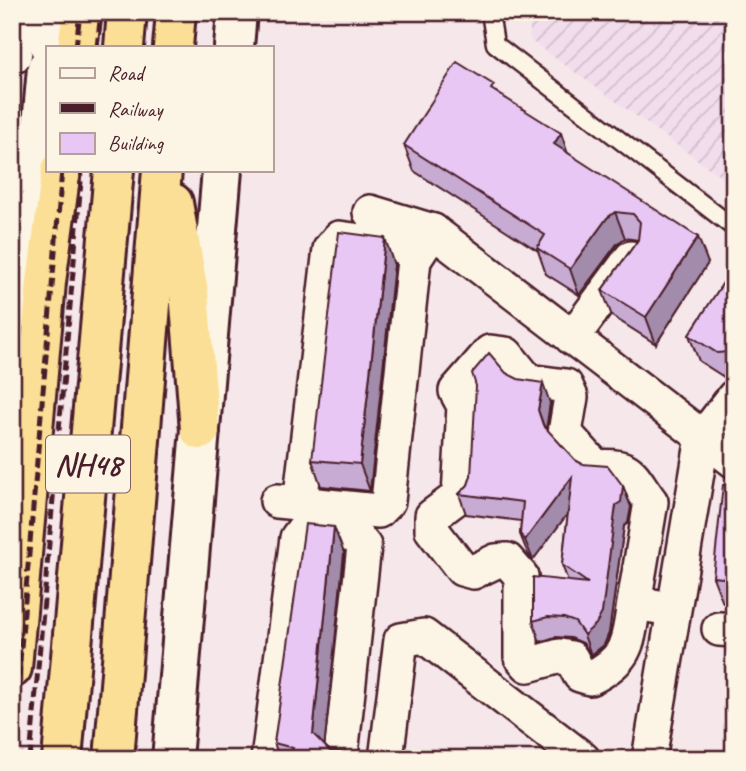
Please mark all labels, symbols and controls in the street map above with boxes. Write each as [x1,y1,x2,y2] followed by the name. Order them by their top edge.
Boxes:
[46,46,273,172] legend
[108,60,147,86] text: Road
[108,96,164,122] text: Railway
[108,130,165,156] text: Building
[46,436,130,492] road number: NH48

